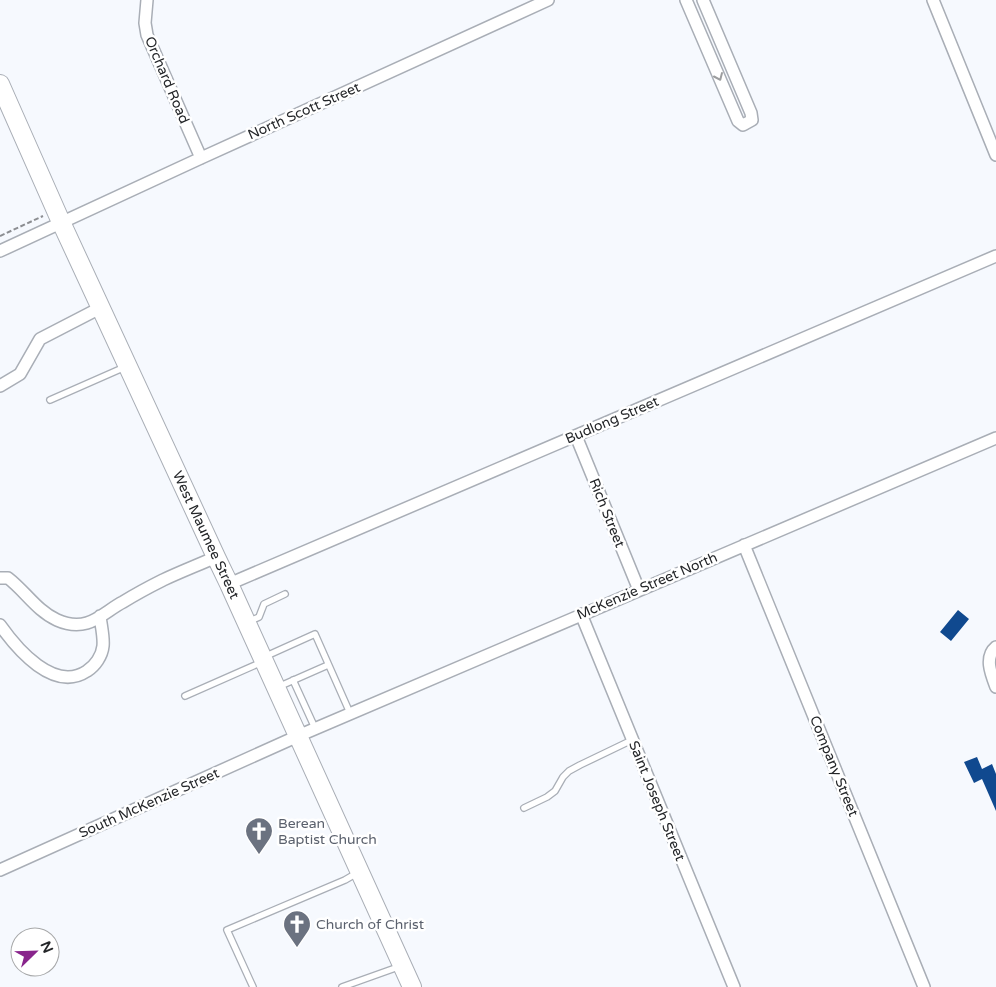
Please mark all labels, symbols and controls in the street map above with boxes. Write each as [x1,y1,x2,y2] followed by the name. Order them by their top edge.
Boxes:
[141,34,193,126] street label: Orchard Road
[712,72,723,81] one-way arrow
[245,78,363,143] street label: North Scott Street
[563,392,662,447] street label: Budlong Street
[169,468,243,602] street label: West Maumee Street
[585,476,629,551] street label: Rich Street
[574,549,720,623] street label: McKenzie Street North
[806,713,862,819] street label: Company Street
[625,738,689,864] street label: Saint Joseph Street
[76,764,222,842] street label: South McKenzie Street
[278,815,377,848] place label: Berean Baptist Church
[244,816,274,855] church icon: Berean Baptist Church
[282,909,312,948] church icon: Church of Christ
[316,916,425,933] place label: Church of Christ
[10,927,60,977] north arrow
[36,939,57,956] text: N

